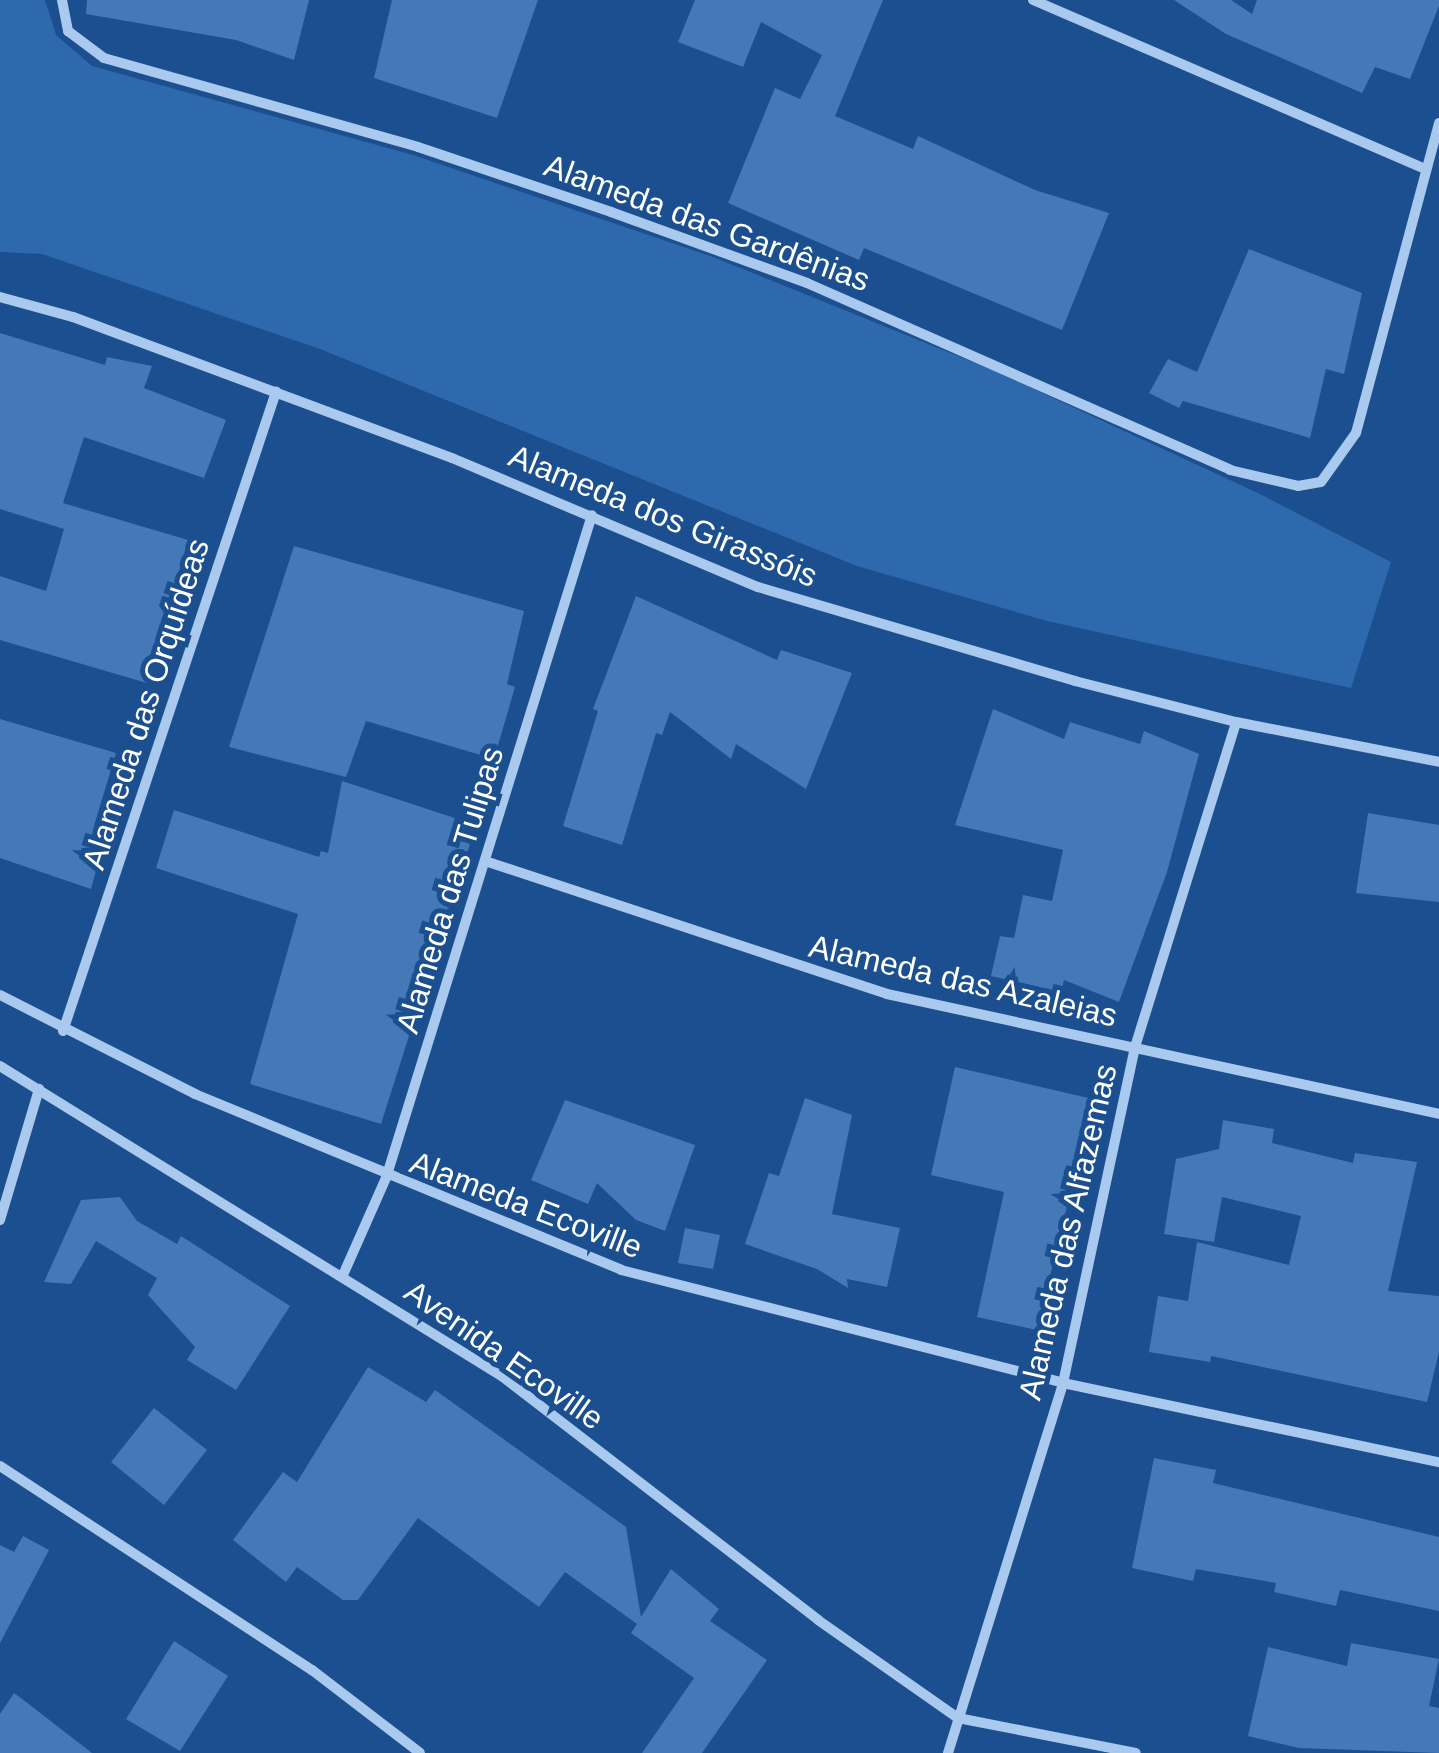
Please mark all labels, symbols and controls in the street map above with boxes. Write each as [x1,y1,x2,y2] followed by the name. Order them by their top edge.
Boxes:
[539,146,875,300] street label: Alameda das Gardênias
[503,437,823,595] street label: Alameda dos Girassóis
[74,534,218,874] street label: Alameda das Orquídeas
[388,742,512,1038] street label: Alameda das Tulipas
[804,927,1122,1035] street label: Alameda das Azaleias
[1010,1060,1126,1404] street label: Alameda das Alfazemas
[405,1143,647,1267] street label: Alameda Ecoville
[397,1272,611,1438] street label: Avenida Ecoville

